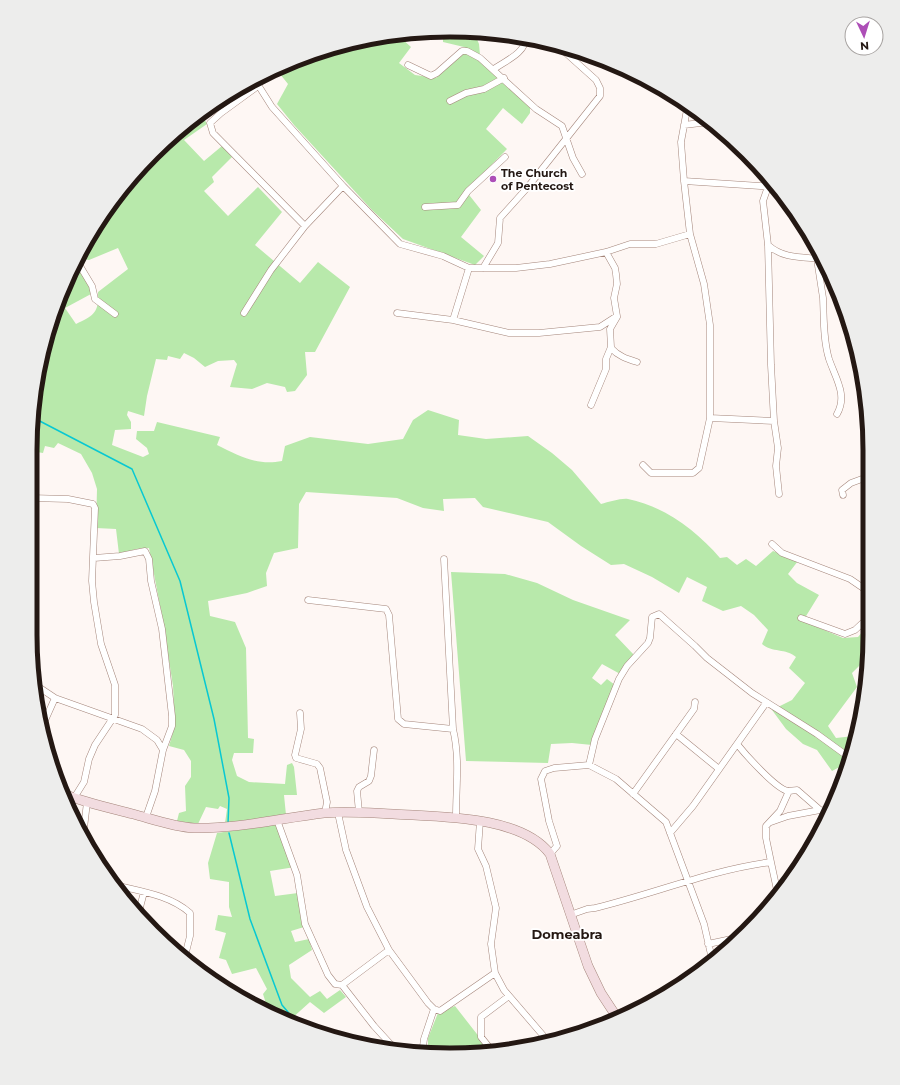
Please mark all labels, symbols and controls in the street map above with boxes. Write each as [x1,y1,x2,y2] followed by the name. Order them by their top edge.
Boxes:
[844,16,884,56] north arrow
[860,39,870,53] text: N
[501,166,574,193] place label: The Church of Pentecost
[488,174,498,184] marker: The Church of Pentecost
[531,926,603,942] district label: Domeabra

